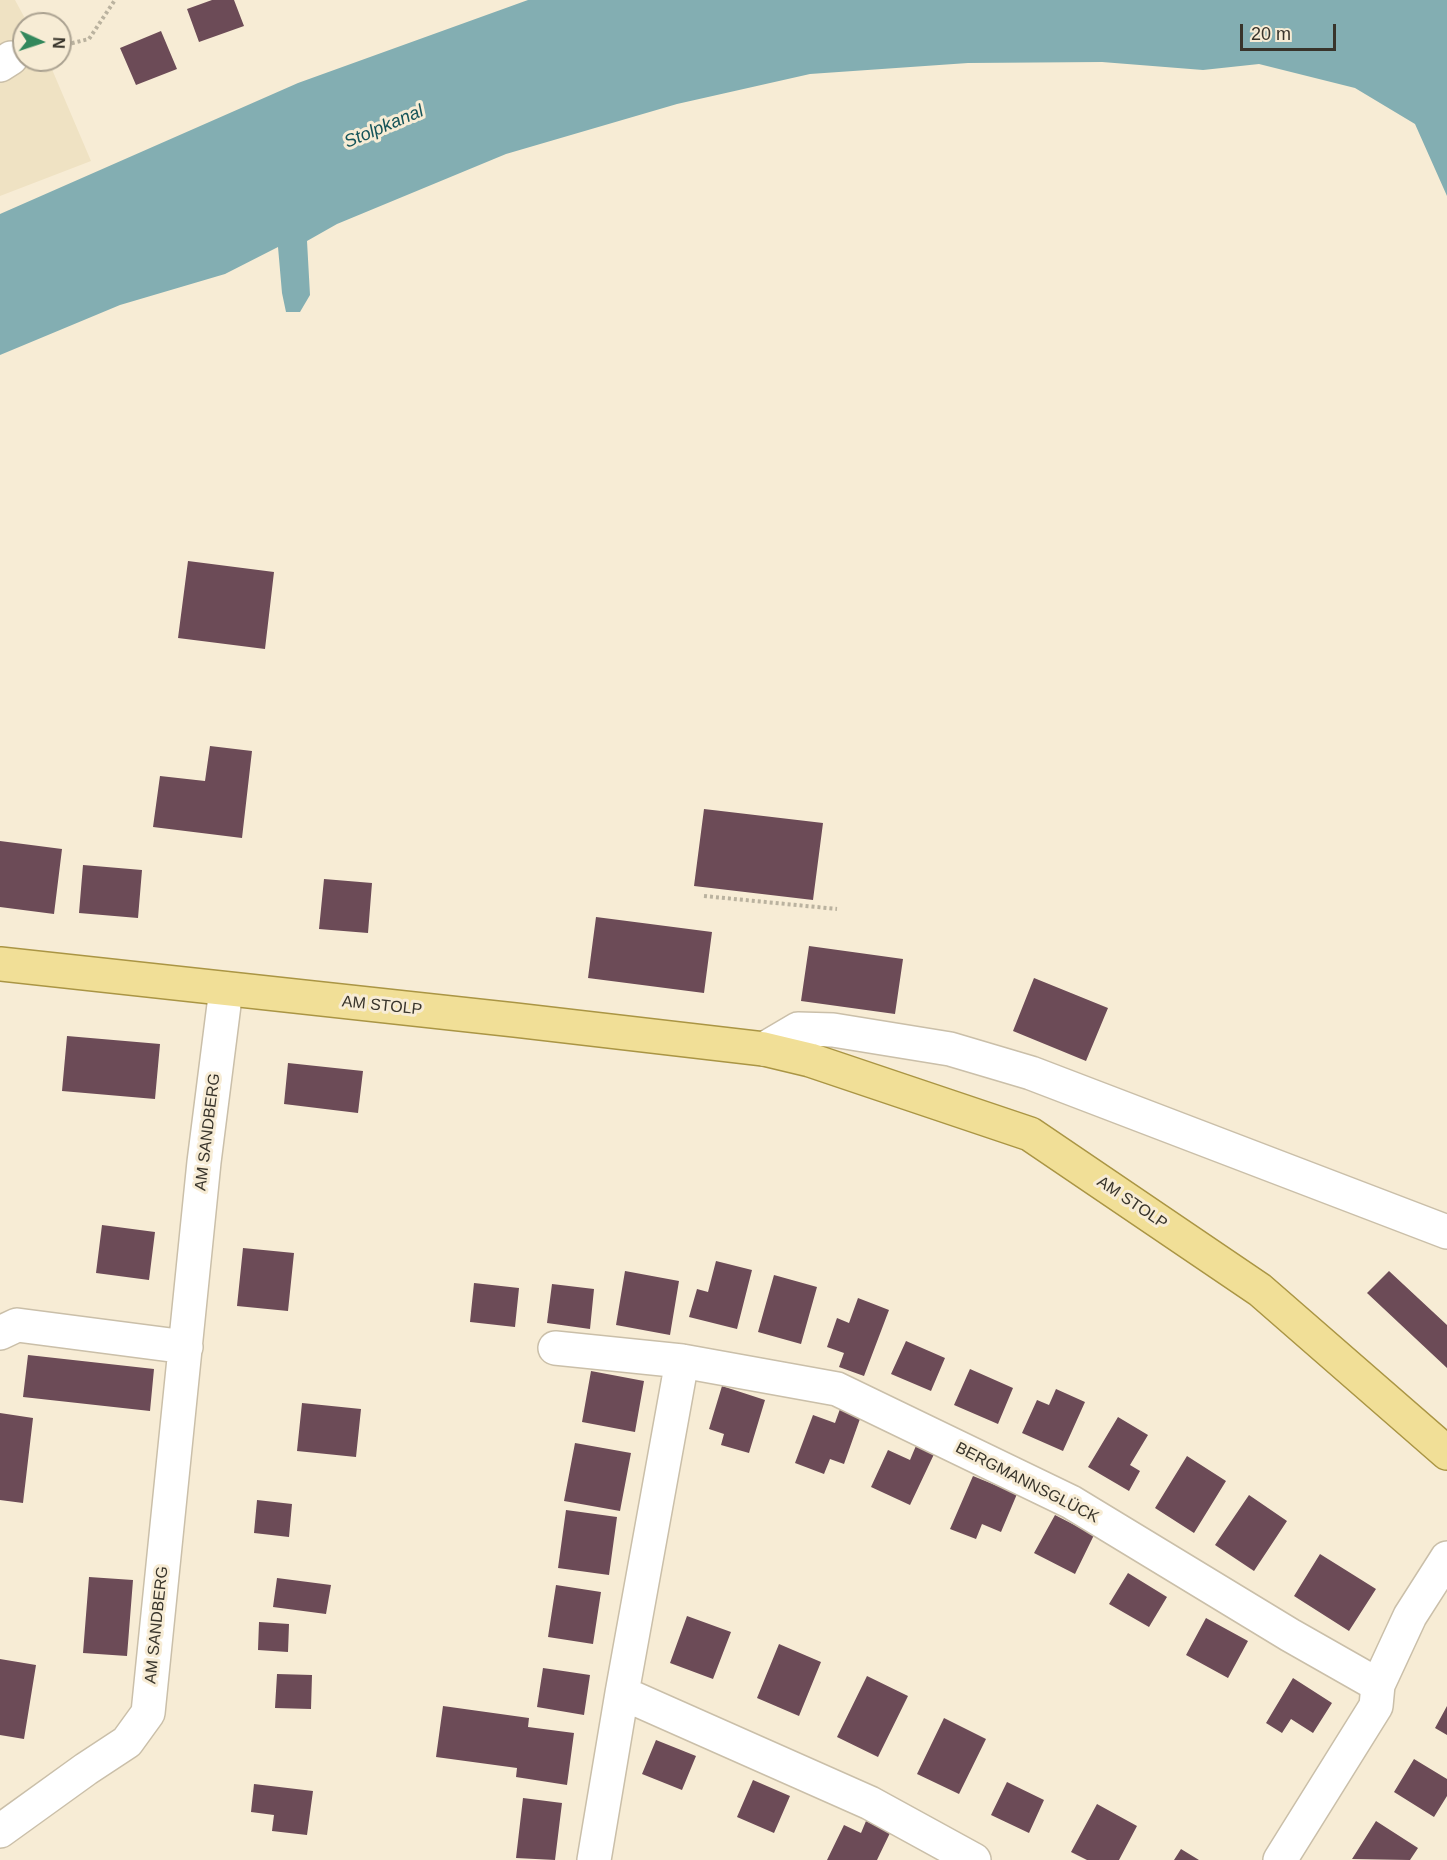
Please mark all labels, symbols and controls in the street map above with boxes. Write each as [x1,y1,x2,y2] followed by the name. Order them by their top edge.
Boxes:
[12,12,72,72] north arrow
[1243,12,1339,50] scale bar
[1251,24,1291,44] text: 20 m
[50,37,67,49] text: N
[341,101,427,153] water label: Stolpkanal
[341,992,423,1020] street label: AM STOLP
[191,1072,225,1192] street label: AM SANDBERG
[1093,1173,1171,1233] street label: AM STOLP
[952,1439,1102,1527] street label: BERGMANNSGLÜCK
[141,1565,173,1685] street label: AM SANDBERG

